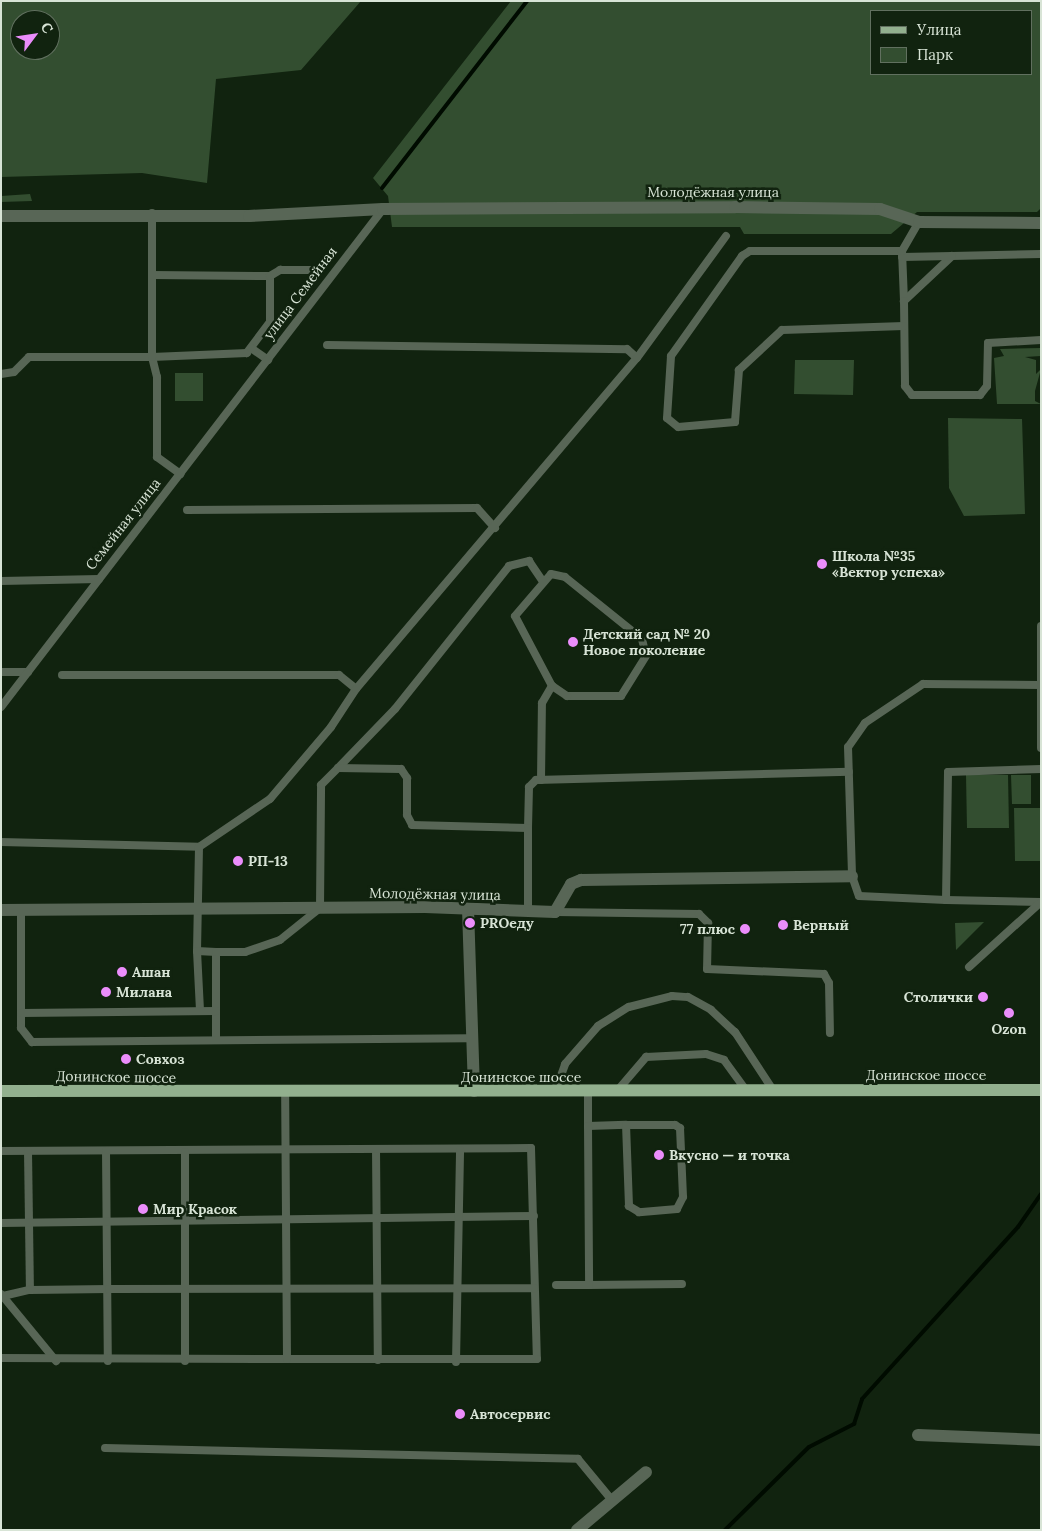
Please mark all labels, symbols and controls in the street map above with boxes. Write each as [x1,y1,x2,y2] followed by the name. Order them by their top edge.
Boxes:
[10,10,60,60] north arrow
[870,10,1032,75] legend
[37,19,57,37] text: С
[917,20,961,39] text: Улица
[917,45,953,64] text: Парк
[647,184,779,200] street label: Молодёжная улица
[260,243,340,343] street label: улица Семейная
[82,475,164,573] street label: Семейная улица
[832,548,945,580] place label: Школа №35 «Вектор успеха»
[816,558,828,570] marker: Школа №35 «Вектор успеха»
[583,626,710,658] place label: Детский сад № 20 Новое поколение
[567,636,579,648] marker: Детский сад № 20 Новое поколение
[248,853,288,869] place label: РП-13
[232,855,244,867] marker: РП-13
[369,884,501,904] street label: Молодёжная улица
[480,915,534,931] place label: PROеду
[464,917,476,929] marker: PROеду
[793,917,849,933] place label: Верный
[777,919,789,931] marker: Верный
[680,921,735,937] place label: 77 плюс
[739,923,751,935] marker: 77 плюс
[132,964,171,980] place label: Ашан
[116,966,128,978] marker: Ашан
[116,984,172,1000] place label: Милана
[100,986,112,998] marker: Милана
[904,989,973,1005] place label: Столички
[977,991,989,1003] marker: Столички
[1003,1007,1015,1019] marker: Ozon
[992,1021,1026,1037] place label: Ozon
[136,1051,185,1067] place label: Совхоз
[120,1053,132,1065] marker: Совхоз
[866,1067,986,1083] street label: Донинское шоссе
[56,1068,176,1086] street label: Донинское шоссе
[461,1069,581,1085] street label: Донинское шоссе
[669,1147,790,1163] place label: Вкусно — и точка
[653,1149,665,1161] marker: Вкусно — и точка
[153,1201,237,1217] place label: Мир Красок
[137,1203,149,1215] marker: Мир Красок
[470,1406,550,1422] place label: Автосервис
[454,1408,466,1420] marker: Автосервис

